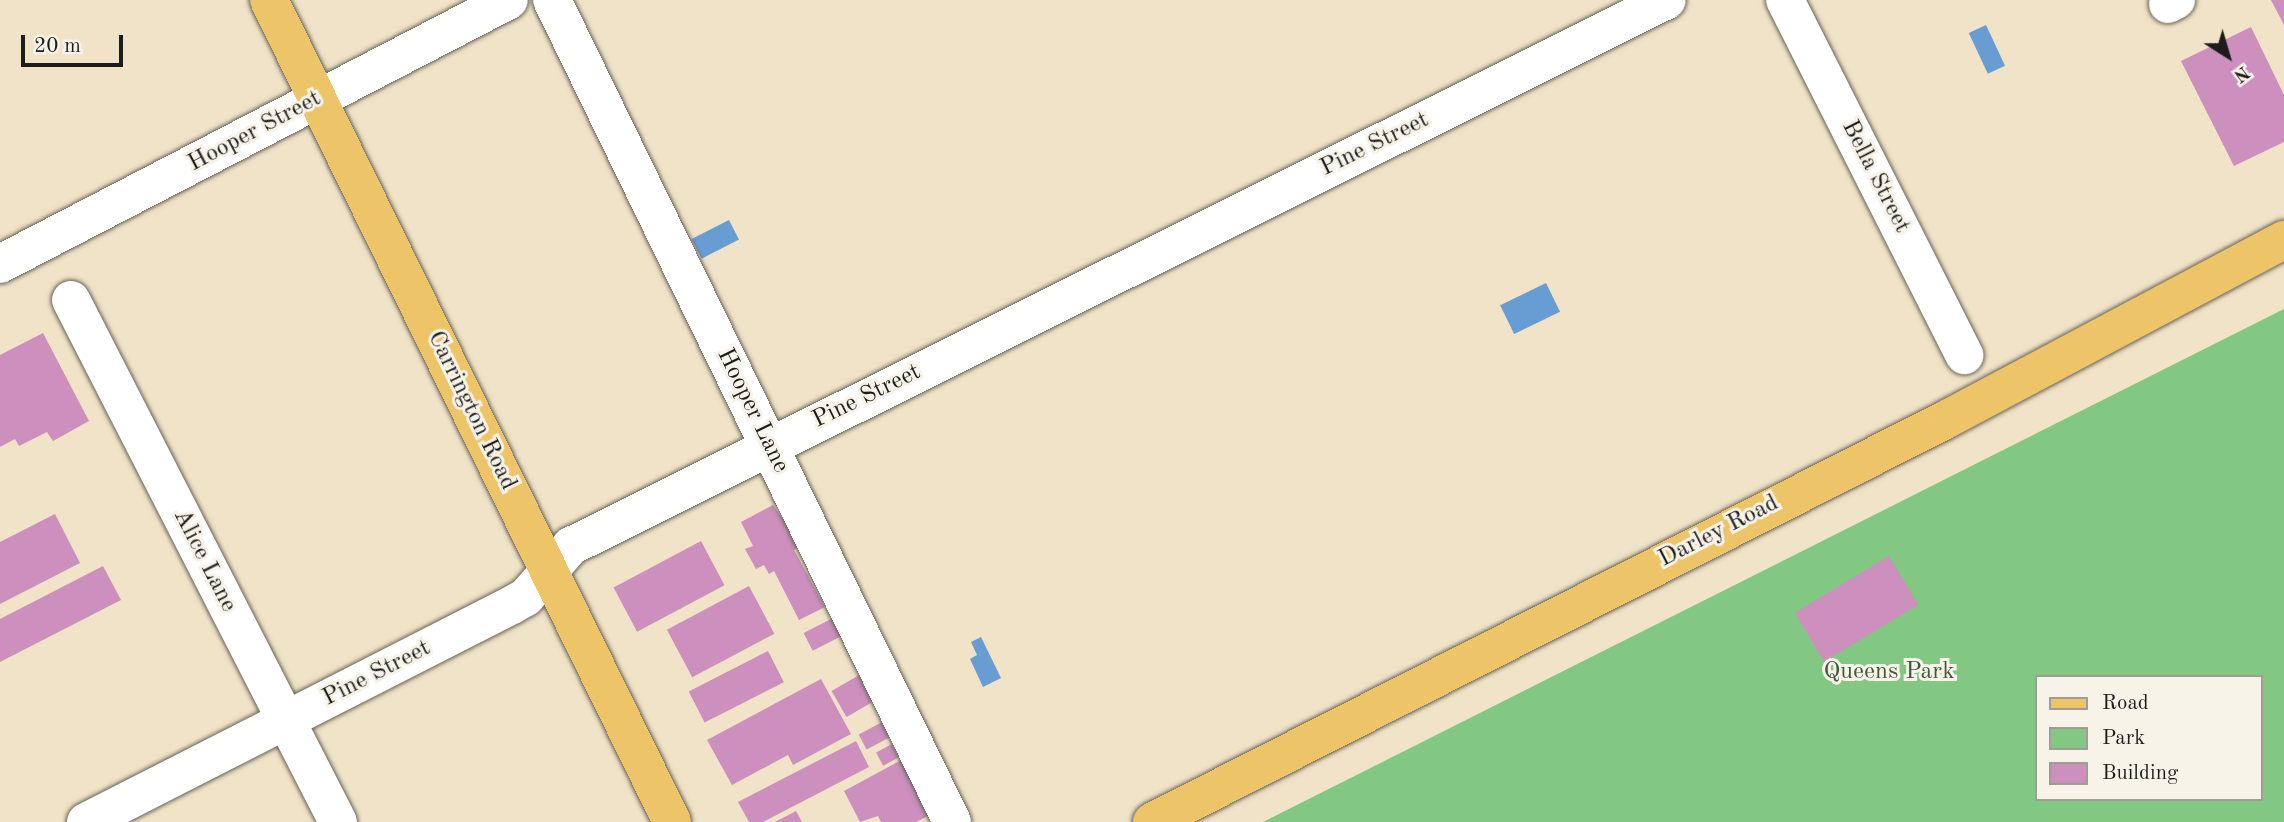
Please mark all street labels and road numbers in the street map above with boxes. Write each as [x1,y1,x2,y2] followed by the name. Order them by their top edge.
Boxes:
[184,85,326,179] street label: Hooper Street
[1316,106,1434,184] street label: Pine Street
[1834,116,1916,238] street label: Bella Street
[420,327,522,495] street label: Carrington Road
[710,344,794,478] street label: Hooper Lane
[808,358,926,436] street label: Pine Street
[1654,489,1784,575] street label: Darley Road
[166,505,242,617] street label: Alice Lane
[318,635,436,713] street label: Pine Street

